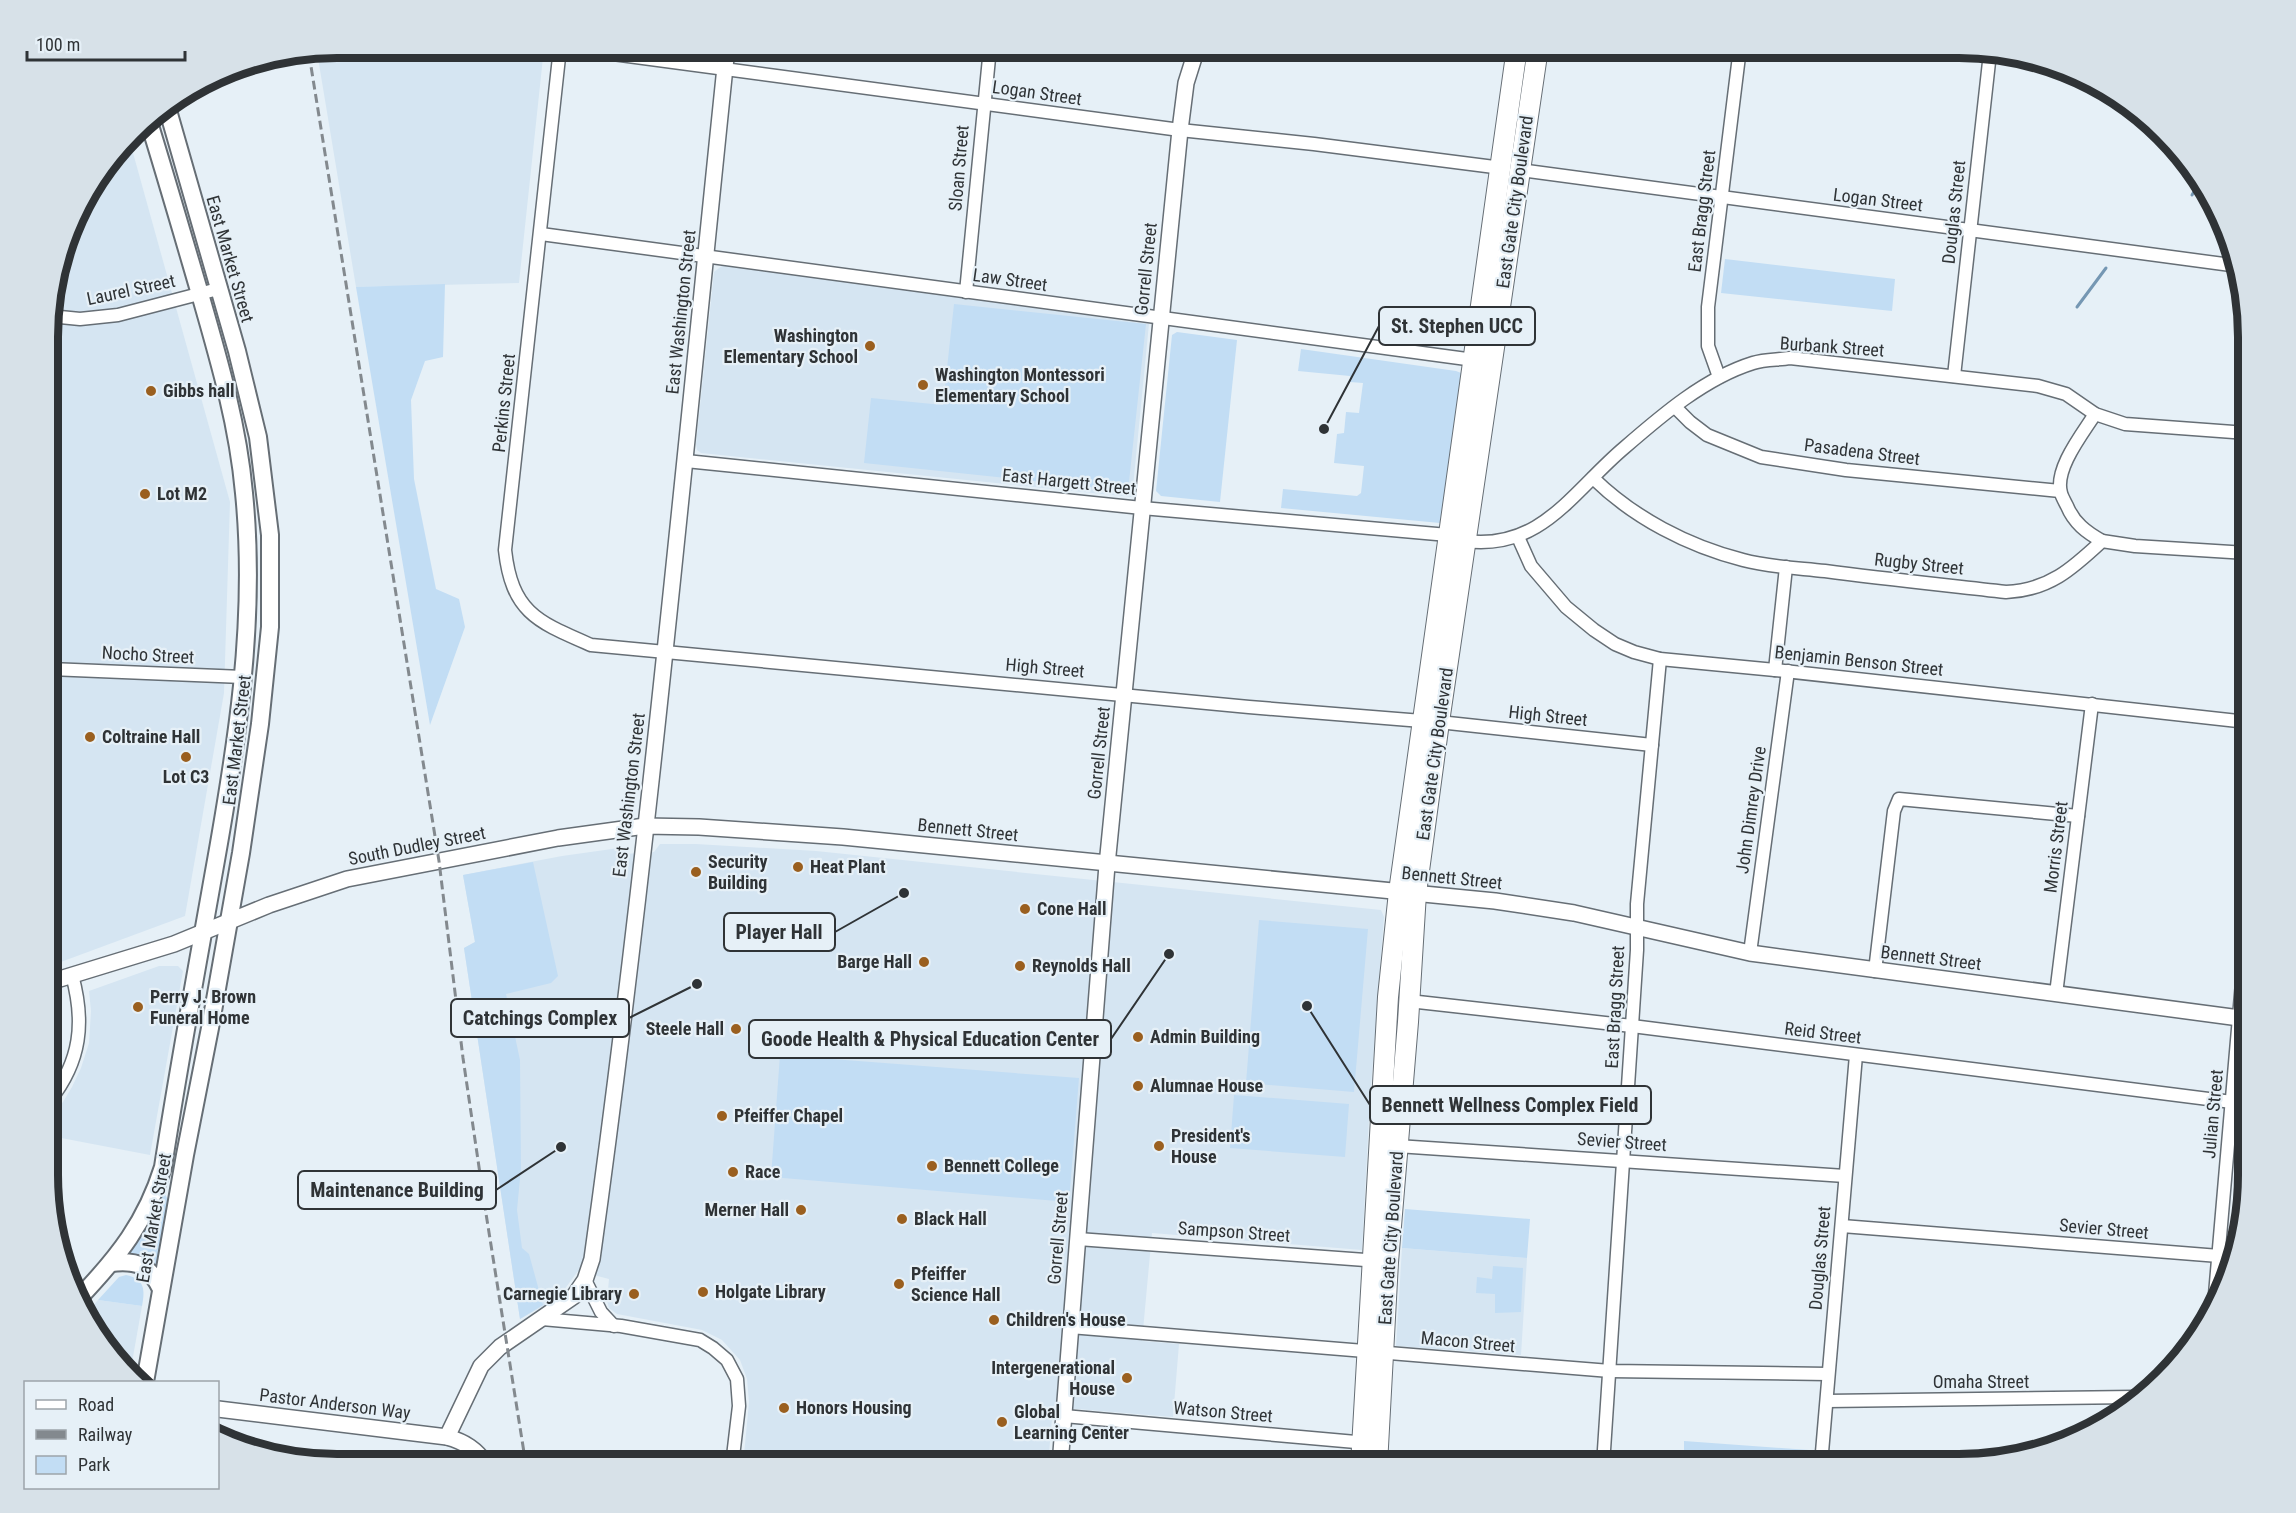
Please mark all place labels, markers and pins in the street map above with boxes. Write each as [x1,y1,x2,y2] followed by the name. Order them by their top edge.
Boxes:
[1379,307,1535,345] callout: St. Stephen UCC
[724,325,858,367] place label: Washington Elementary School
[863,339,877,353] marker: Washington Elementary School
[935,364,1105,406] place label: Washington Montessori Elementary School
[916,378,930,392] marker: Washington Montessori Elementary School
[163,380,235,401] place label: Gibbs hall
[144,384,158,398] marker: Gibbs hall
[157,483,207,504] place label: Lot M2
[138,487,152,501] marker: Lot M2
[102,726,200,747] place label: Coltraine Hall
[83,730,97,744] marker: Coltraine Hall
[179,750,193,764] marker: Lot C3
[163,766,209,787] place label: Lot C3
[708,851,767,893] place label: Security Building
[810,856,886,877] place label: Heat Plant
[791,860,805,874] marker: Heat Plant
[689,865,703,879] marker: Security Building
[1037,898,1106,919] place label: Cone Hall
[1018,902,1032,916] marker: Cone Hall
[724,913,835,951] callout: Player Hall
[837,951,912,972] place label: Barge Hall
[917,955,931,969] marker: Barge Hall
[1032,955,1131,976] place label: Reynolds Hall
[1013,959,1027,973] marker: Reynolds Hall
[150,986,256,1028] place label: Perry J. Brown Funeral Home
[451,999,629,1037] callout: Catchings Complex
[131,1000,145,1014] marker: Perry J. Brown Funeral Home
[646,1018,724,1039] place label: Steele Hall
[749,1020,1111,1058] callout: Goode Health & Physical Education Center
[729,1022,743,1036] marker: Steele Hall
[1150,1026,1260,1047] place label: Admin Building
[1131,1030,1145,1044] marker: Admin Building
[1150,1075,1264,1096] place label: Alumnae House
[1131,1079,1145,1093] marker: Alumnae House
[1370,1086,1651,1124] callout: Bennett Wellness Complex Field
[734,1105,843,1126] place label: Pfeiffer Chapel
[715,1109,729,1123] marker: Pfeiffer Chapel
[1171,1125,1251,1167] place label: President's House
[1152,1139,1166,1153] marker: President's House
[944,1155,1059,1176] place label: Bennett College
[925,1159,939,1173] marker: Bennett College
[745,1161,781,1182] place label: Race
[726,1165,740,1179] marker: Race
[298,1171,496,1209] callout: Maintenance Building
[705,1199,789,1220] place label: Merner Hall
[794,1203,808,1217] marker: Merner Hall
[914,1208,987,1229] place label: Black Hall
[895,1212,909,1226] marker: Black Hall
[911,1263,1001,1305] place label: Pfeiffer Science Hall
[892,1277,906,1291] marker: Pfeiffer Science Hall
[715,1281,826,1302] place label: Holgate Library
[503,1283,622,1304] place label: Carnegie Library
[696,1285,710,1299] marker: Holgate Library
[627,1287,641,1301] marker: Carnegie Library
[1006,1309,1126,1330] place label: Children's House
[987,1313,1001,1327] marker: Children's House
[991,1357,1115,1399] place label: Intergenerational House
[1120,1371,1134,1385] marker: Intergenerational House
[796,1397,912,1418] place label: Honors Housing
[777,1401,791,1415] marker: Honors Housing
[1014,1401,1129,1443] place label: Global Learning Center
[995,1415,1009,1429] marker: Global Learning Center

